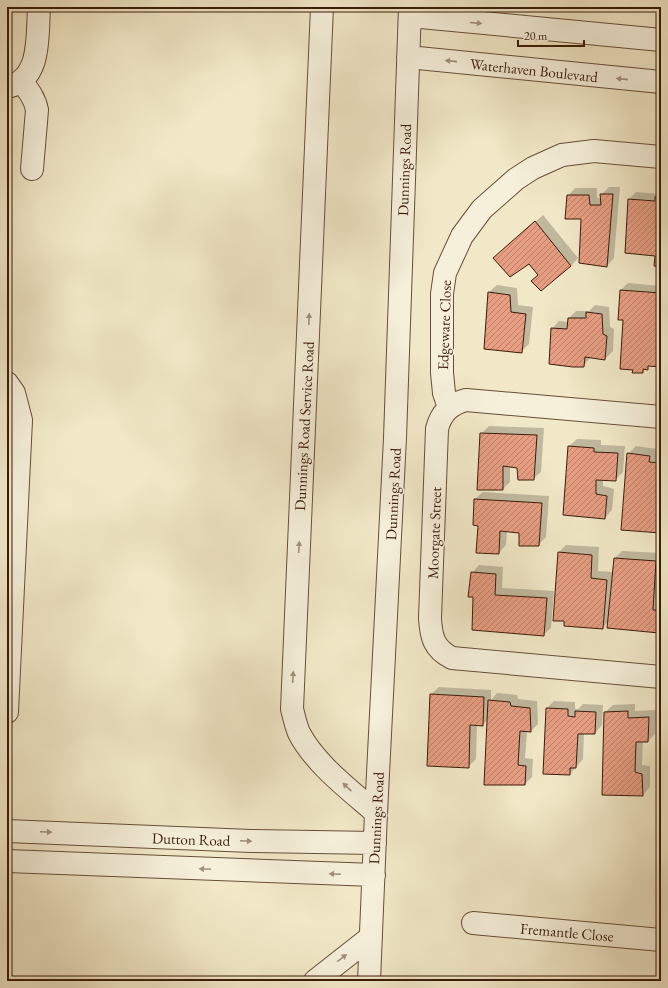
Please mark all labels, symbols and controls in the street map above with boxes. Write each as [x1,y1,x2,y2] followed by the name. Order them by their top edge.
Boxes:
[470,19,482,26] one-way arrow
[518,22,584,48] scale bar
[524,28,548,44] text: 20 m
[469,54,599,86] street label: Waterhaven Boulevard
[445,58,457,65] one-way arrow
[616,76,628,82] one-way arrow
[393,123,415,217] street label: Dunnings Road
[433,279,455,370] street label: Edgeware Close
[306,312,312,325] one-way arrow
[290,340,318,511] street label: Dunnings Road Service Road
[381,447,405,541] street label: Dunnings Road
[423,486,445,579] street label: Moorgate Street
[295,541,302,553] one-way arrow
[289,671,296,683] one-way arrow
[364,771,388,865] street label: Dunnings Road
[342,783,352,792] one-way arrow
[151,828,231,850] street label: Dutton Road
[40,829,52,836] one-way arrow
[240,837,252,844] one-way arrow
[199,866,211,873] one-way arrow
[328,871,341,877] one-way arrow
[520,918,615,946] street label: Fremantle Close
[337,954,348,963] one-way arrow

